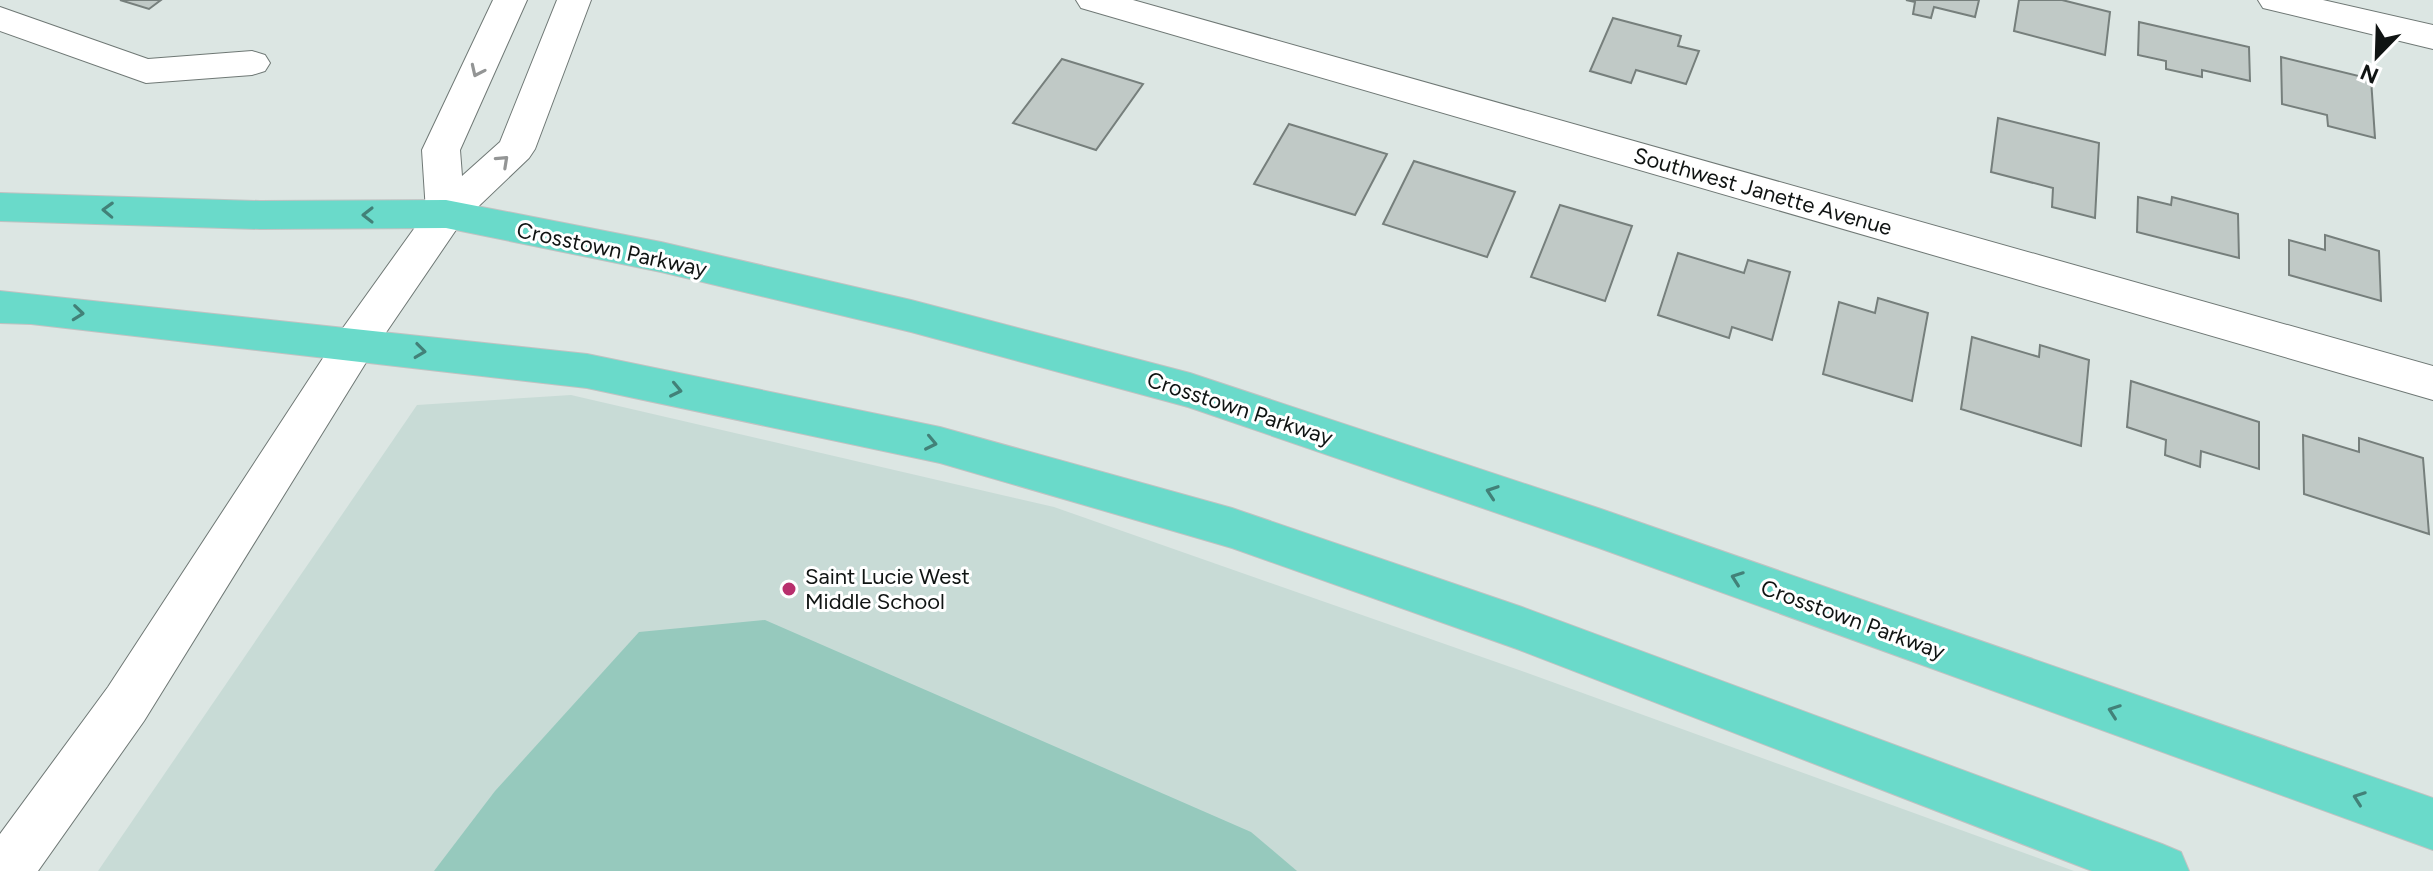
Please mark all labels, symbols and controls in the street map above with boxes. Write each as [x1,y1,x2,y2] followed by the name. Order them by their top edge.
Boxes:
[2337,16,2417,96] north arrow
[2356,58,2382,90] text: N
[471,63,487,77] one-way arrow
[1631,142,1895,241] street label: Southwest Janette Avenue
[494,156,508,171] one-way arrow
[101,202,114,219] one-way arrow
[361,206,374,224] one-way arrow
[514,216,710,283] street label: Crosstown Parkway
[71,304,85,321] one-way arrow
[413,343,426,360] one-way arrow
[1144,366,1337,451] street label: Crosstown Parkway
[669,381,683,398] one-way arrow
[924,434,937,451] one-way arrow
[1486,486,1500,502] one-way arrow
[805,563,970,615] place label: Saint Lucie West Middle School
[1731,571,1745,587] one-way arrow
[1757,574,1949,665] street label: Crosstown Parkway
[780,580,798,598] marker: Saint Lucie West Middle School
[2108,705,2122,721] one-way arrow
[2353,791,2367,808] one-way arrow

